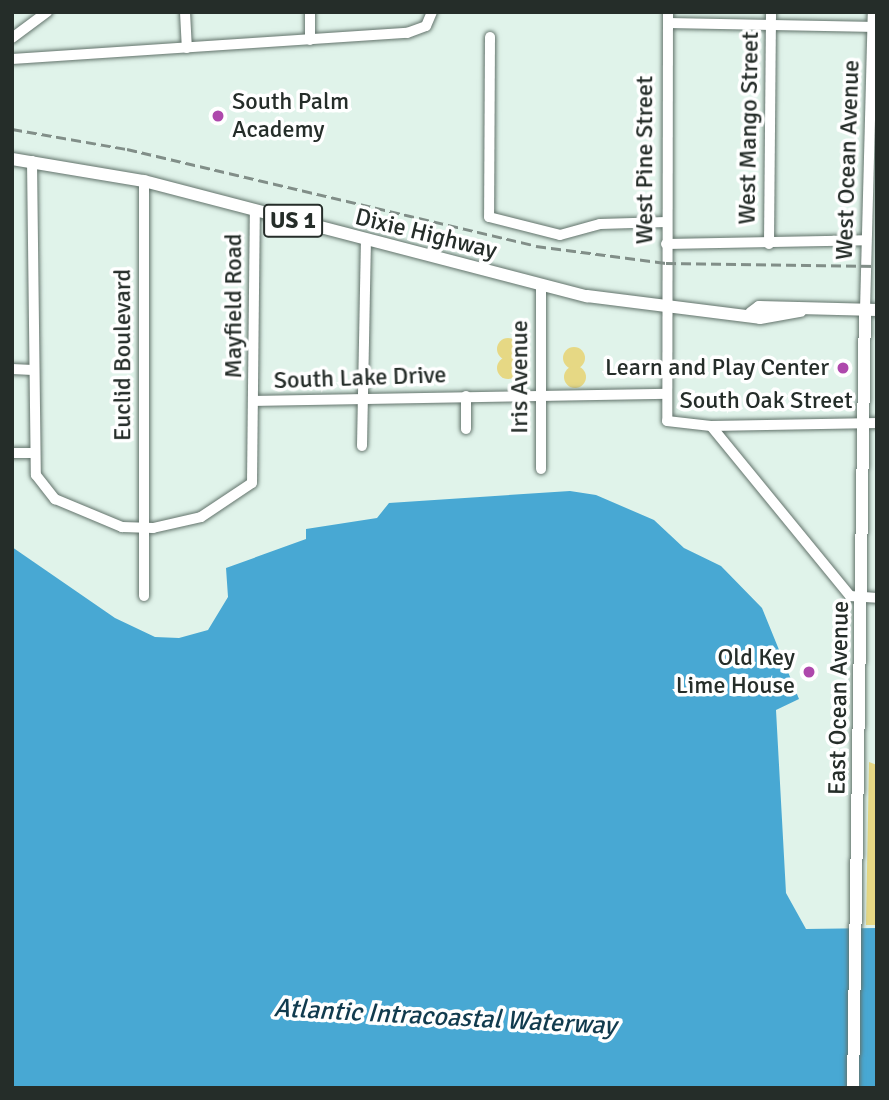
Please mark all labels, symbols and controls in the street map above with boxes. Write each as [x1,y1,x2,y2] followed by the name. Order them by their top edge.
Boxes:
[733,31,765,225] street label: West Mango Street
[830,59,866,261] street label: West Ocean Avenue
[631,76,659,244] street label: West Pine Street
[232,88,349,144] place label: South Palm Academy
[210,108,226,124] marker: South Palm Academy
[262,202,324,241] road number: US 1
[352,202,500,266] street label: Dixie Highway
[220,233,248,379] street label: Mayfield Road
[109,269,137,441] street label: Euclid Boulevard
[506,320,534,434] street label: Iris Avenue
[605,354,829,382] place label: Learn and Play Center
[835,360,851,376] marker: Learn and Play Center
[273,361,447,395] street label: South Lake Drive
[679,387,853,415] street label: South Oak Street
[823,601,855,795] street label: East Ocean Avenue
[676,644,795,700] place label: Old Key Lime House
[801,664,817,680] marker: Old Key Lime House
[273,993,617,1043] water label: Atlantic Intracoastal Waterway

